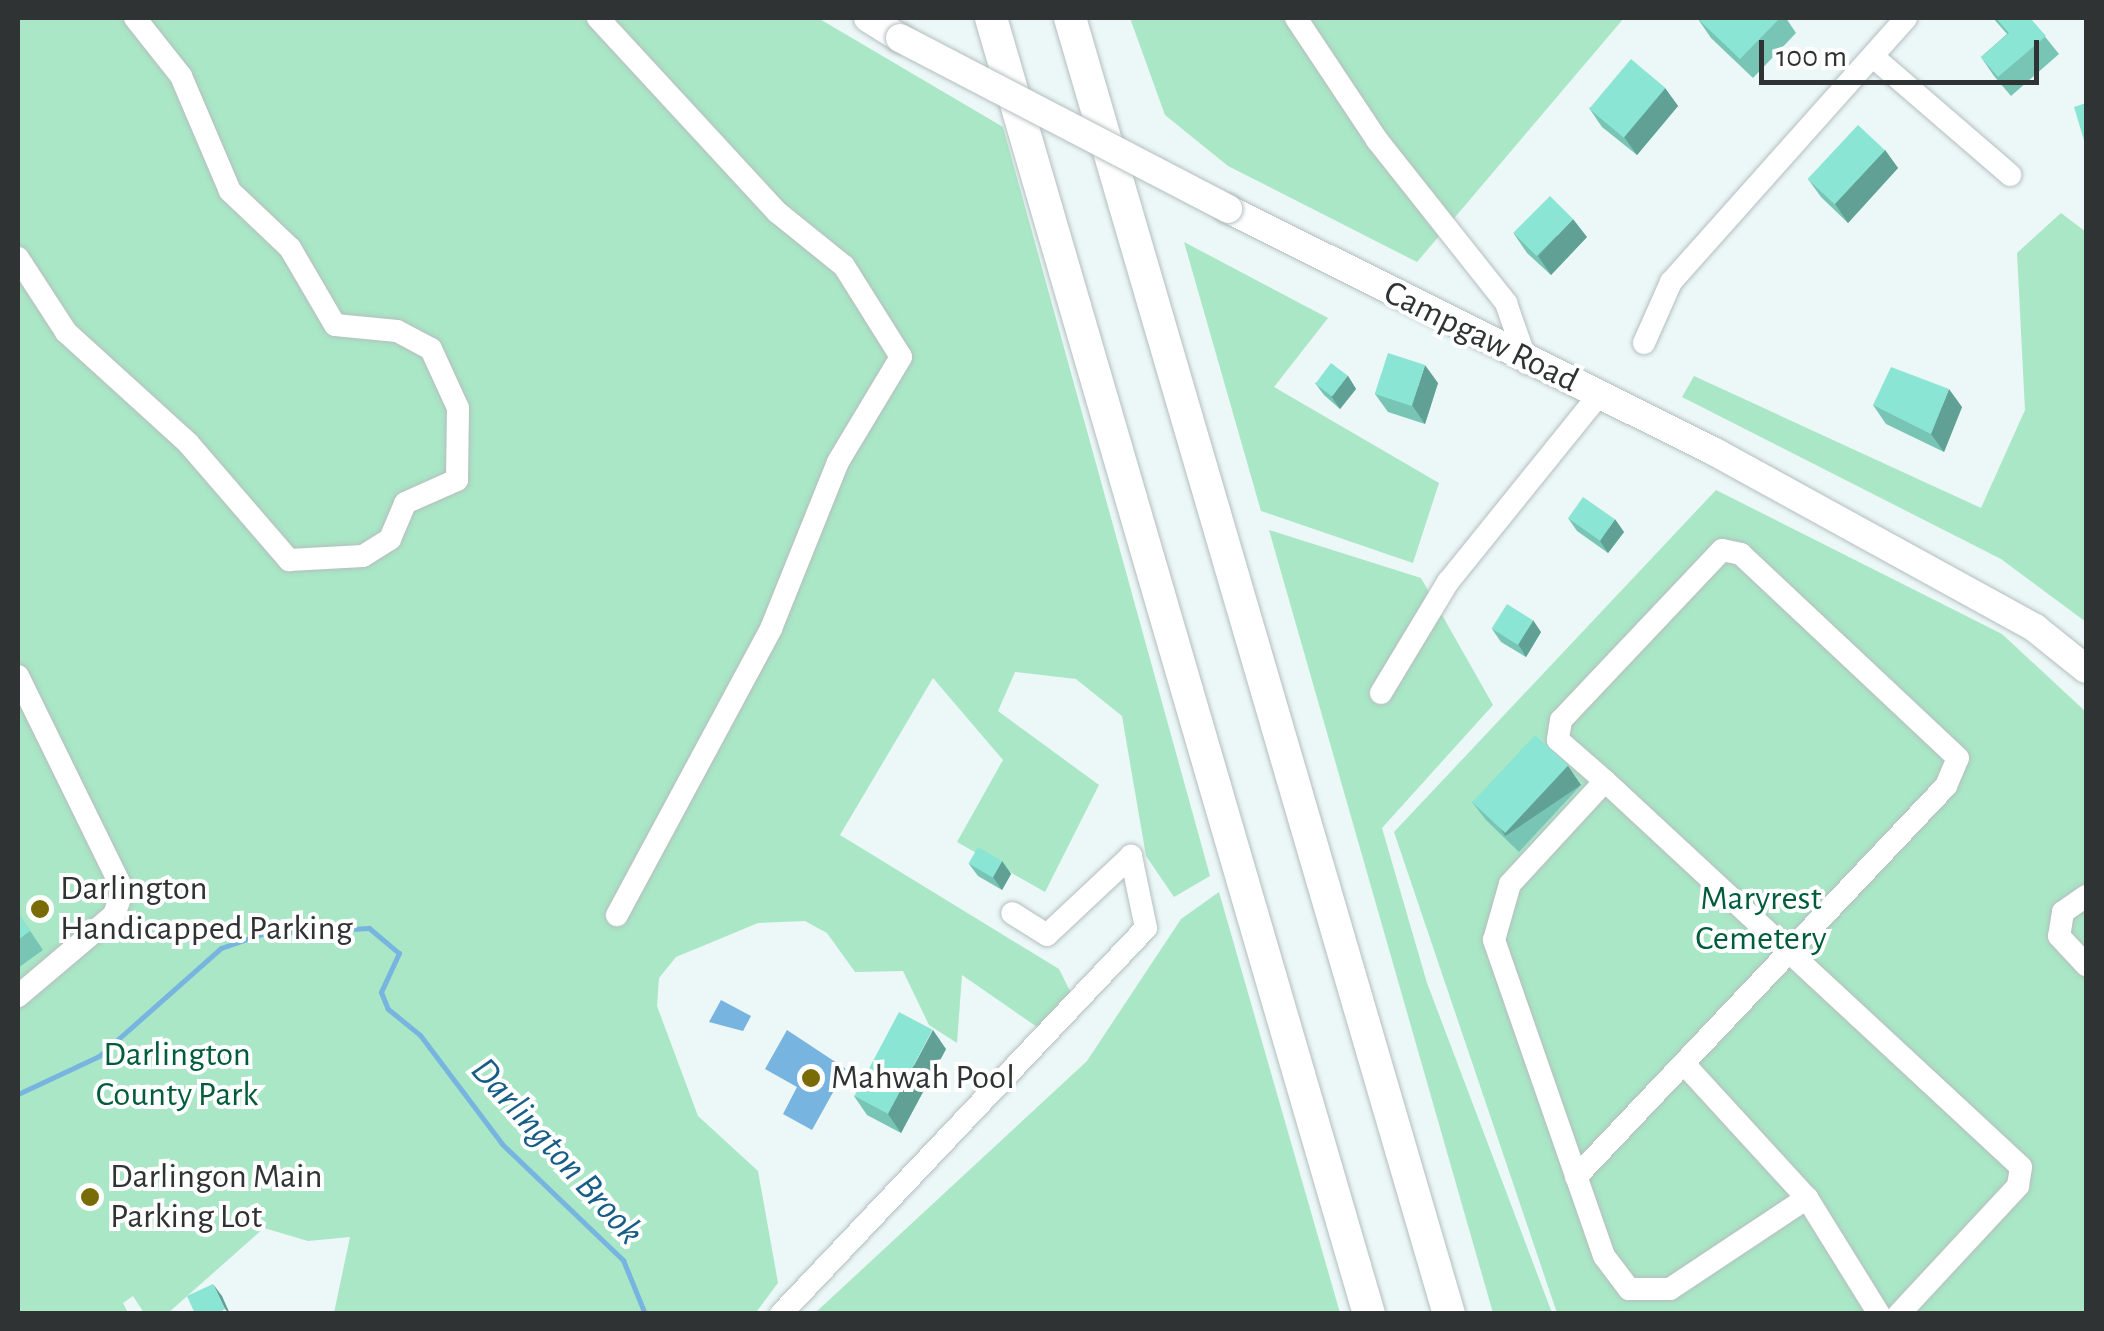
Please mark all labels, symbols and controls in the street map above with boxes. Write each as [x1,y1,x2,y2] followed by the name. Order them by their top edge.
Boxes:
[1764,20,2044,82] scale bar
[1776,42,1847,72] text: 100 m
[1377,272,1585,402] street label: Campgaw Road
[60,868,353,950] place label: Darlington Handicapped Parking
[1695,878,1827,960] park label: Maryrest Cemetery
[29,898,51,920] marker: Darlington Handicapped Parking
[96,1034,258,1116] park label: Darlington County Park
[460,1049,652,1255] water label: Darlington Brook
[831,1057,1015,1099] place label: Mahwah Pool
[800,1067,822,1089] marker: Mahwah Pool
[110,1156,323,1238] place label: Darlingon Main Parking Lot
[79,1186,101,1208] marker: Darlingon Main Parking Lot

